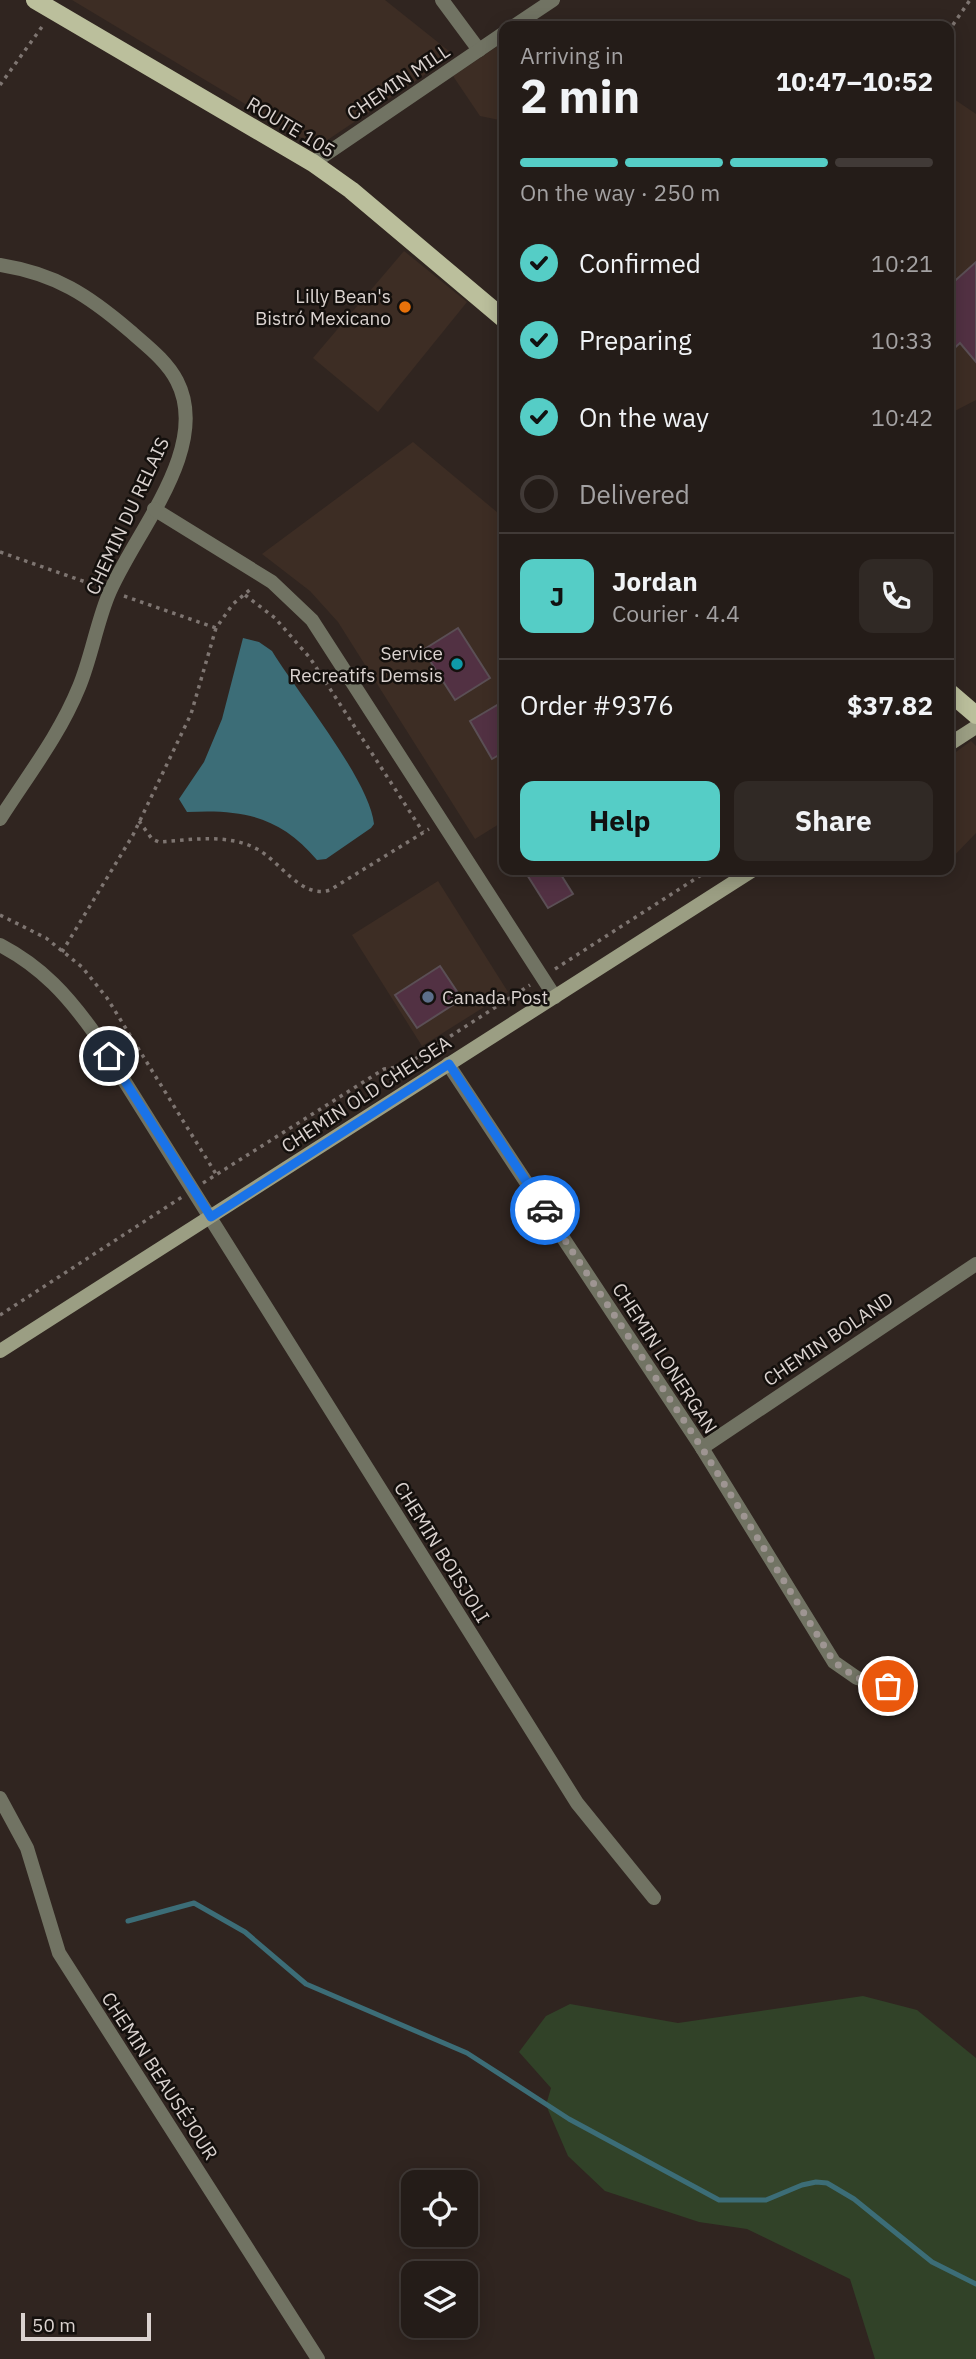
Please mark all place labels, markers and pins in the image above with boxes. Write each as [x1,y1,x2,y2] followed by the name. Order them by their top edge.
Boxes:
[255,284,391,330] place label: Lilly Bean's Bistró Mexicano
[397,299,413,315] marker: Lilly Bean's Bistró Mexicano
[289,641,443,687] place label: Service Recreatifs Demsis
[449,656,465,672] marker: Service Recreatifs Demsis
[442,985,548,1009] place label: Canada Post
[420,989,436,1005] marker: Canada Post
[79,1026,139,1086] pin
[858,1656,918,1716] pin

